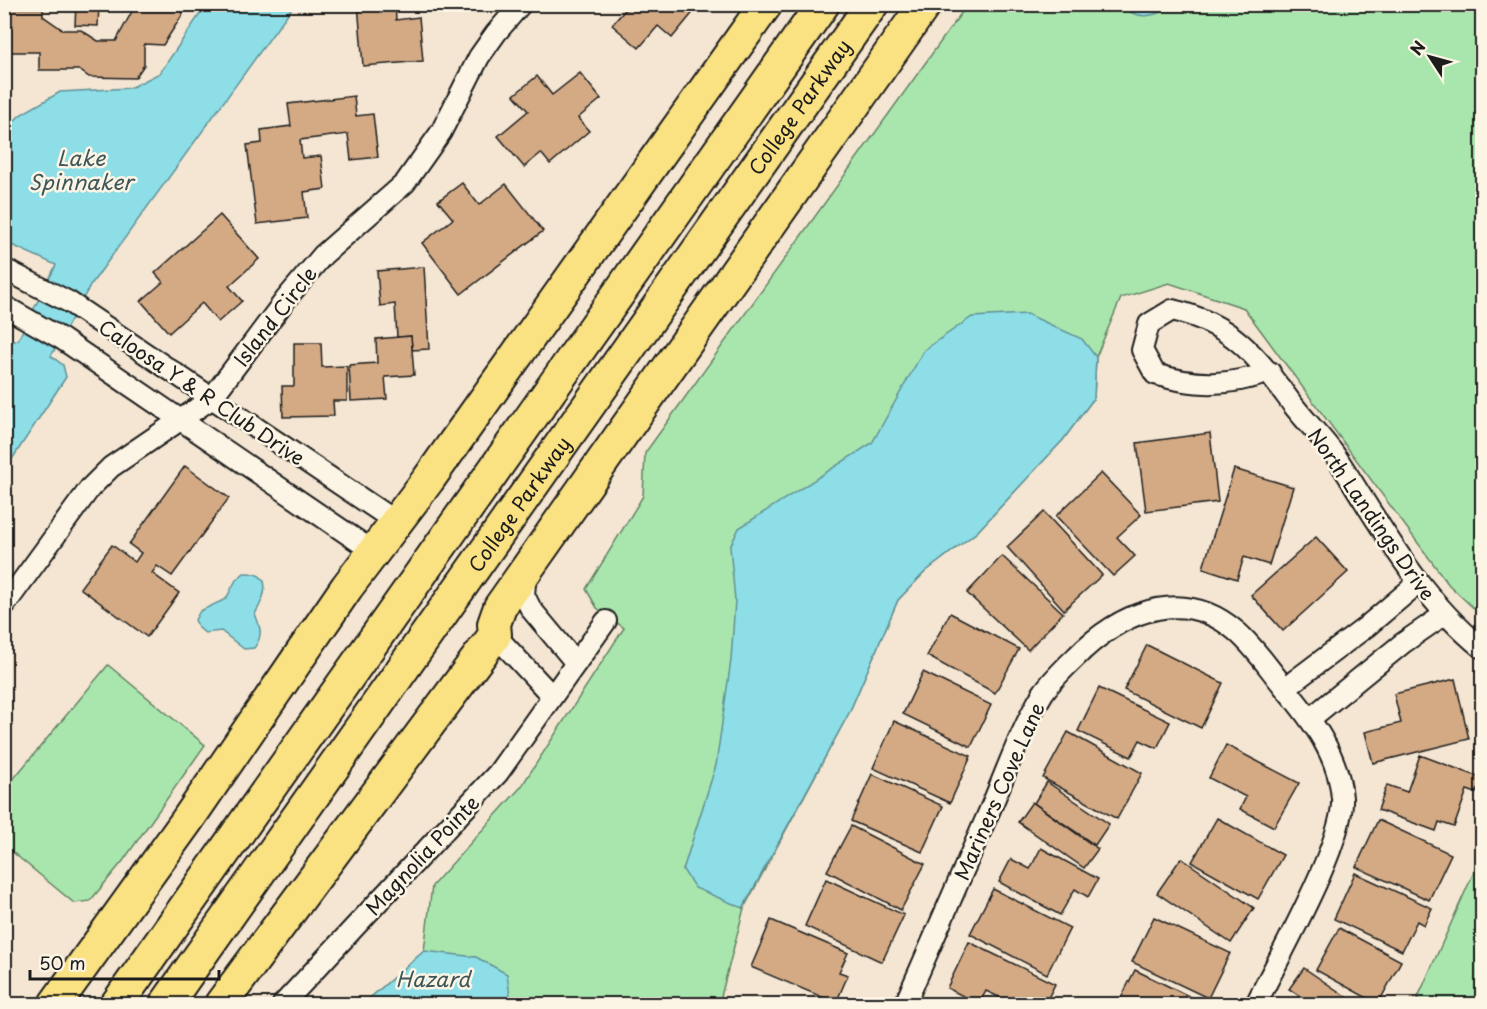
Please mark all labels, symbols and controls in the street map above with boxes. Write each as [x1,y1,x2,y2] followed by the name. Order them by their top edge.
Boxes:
[1400,27,1460,87] north arrow
[741,33,858,181] street label: College Parkway
[1404,35,1430,60] text: N
[29,141,136,197] water label: Lake Spinnaker
[226,260,324,372] street label: Island Circle
[93,312,311,472] street label: Caloosa Y & R Club Drive
[1301,422,1443,606] street label: North Landings Drive
[460,430,577,578] street label: College Parkway
[946,697,1052,885] street label: Mariners Cove Lane
[358,788,486,922] street label: Magnolia Pointe
[30,943,219,981] scale bar
[39,949,86,976] text: 50 m
[396,962,472,994] water label: Hazard

